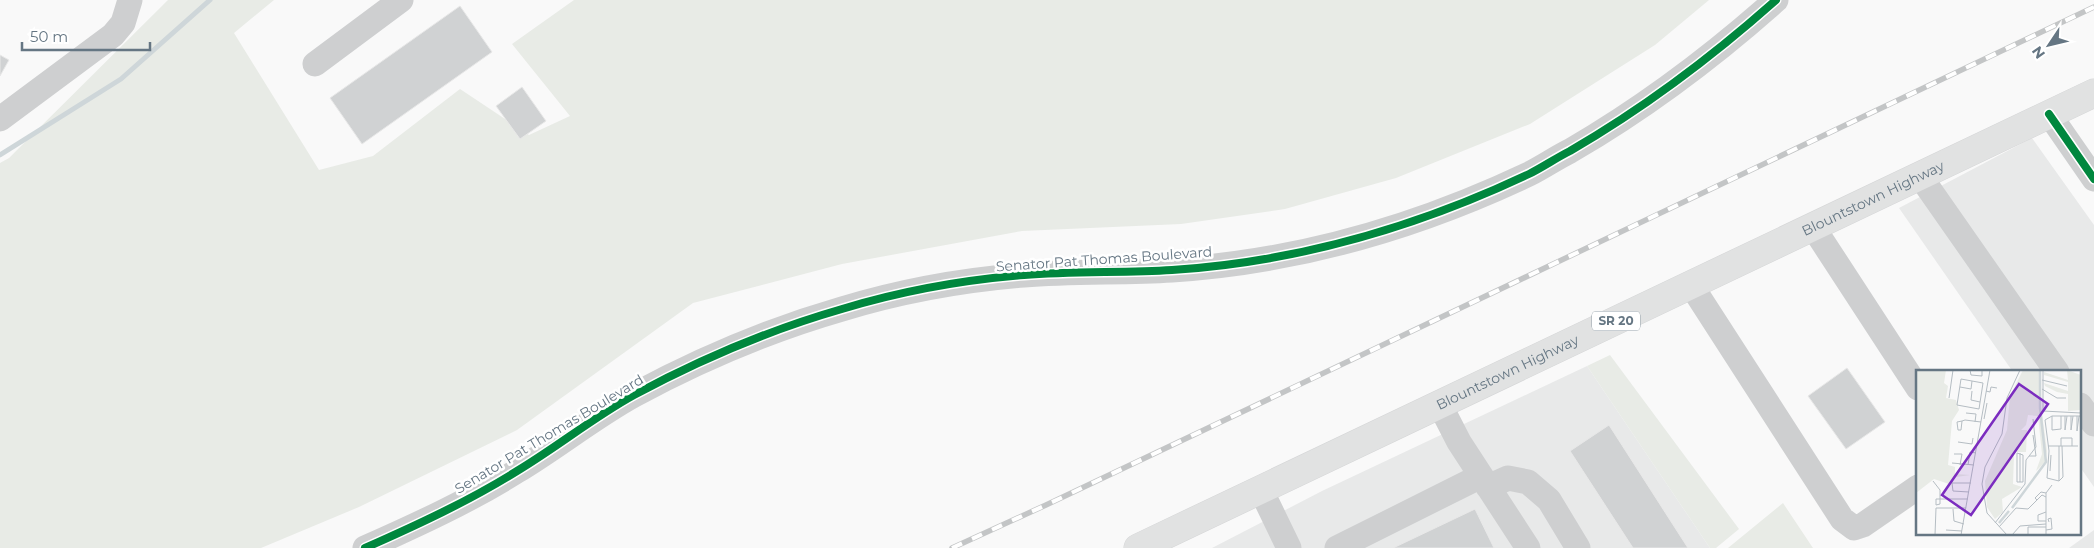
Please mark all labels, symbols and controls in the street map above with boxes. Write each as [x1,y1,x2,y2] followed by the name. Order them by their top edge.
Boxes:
[22,20,150,52] scale bar
[2024,20,2074,70] north arrow
[30,27,68,46] text: 50 m
[2028,43,2049,62] text: N
[1799,156,1948,240] street label: Blountstown Highway
[995,242,1213,276] street label: Senator Pat Thomas Boulevard
[1592,312,1640,331] road number: SR 20
[1433,330,1582,414] street label: Blountstown Highway
[451,370,647,498] street label: Senator Pat Thomas Boulevard
[1916,370,2082,536] inset map

